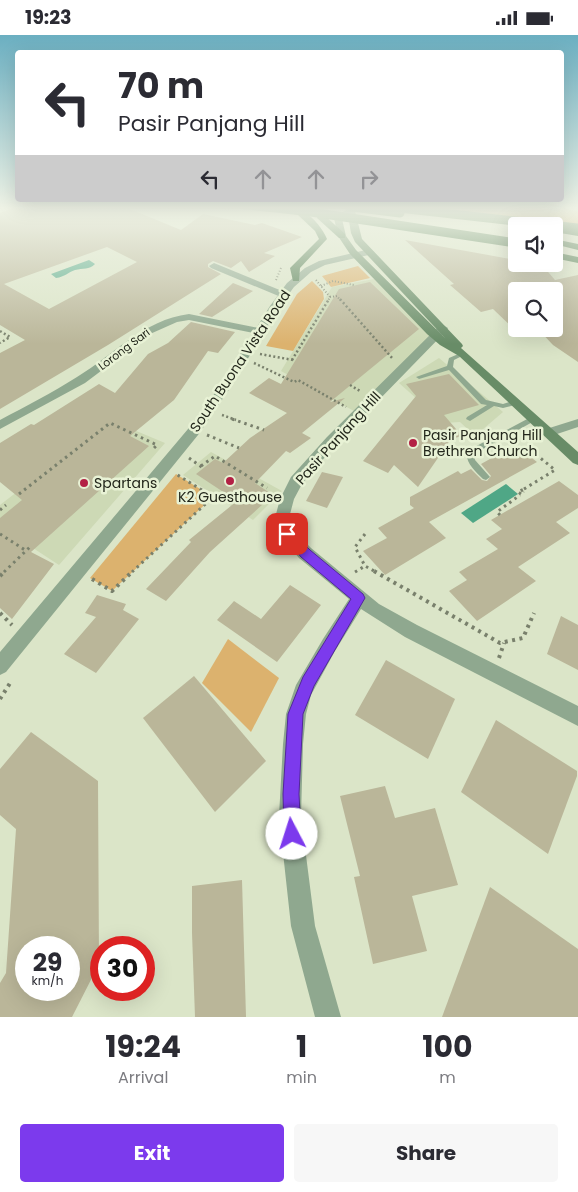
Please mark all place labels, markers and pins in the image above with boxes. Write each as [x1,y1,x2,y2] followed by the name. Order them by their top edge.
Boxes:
[423,425,542,461] place label: Pasir Panjang Hill Brethren Church
[407,437,419,449] marker: Pasir Panjang Hill Brethren Church
[94,473,157,493] place label: Spartans
[224,475,236,487] marker: K2 Guesthouse
[78,477,90,489] marker: Spartans
[178,487,282,507] place label: K2 Guesthouse
[266,513,308,555] pin

